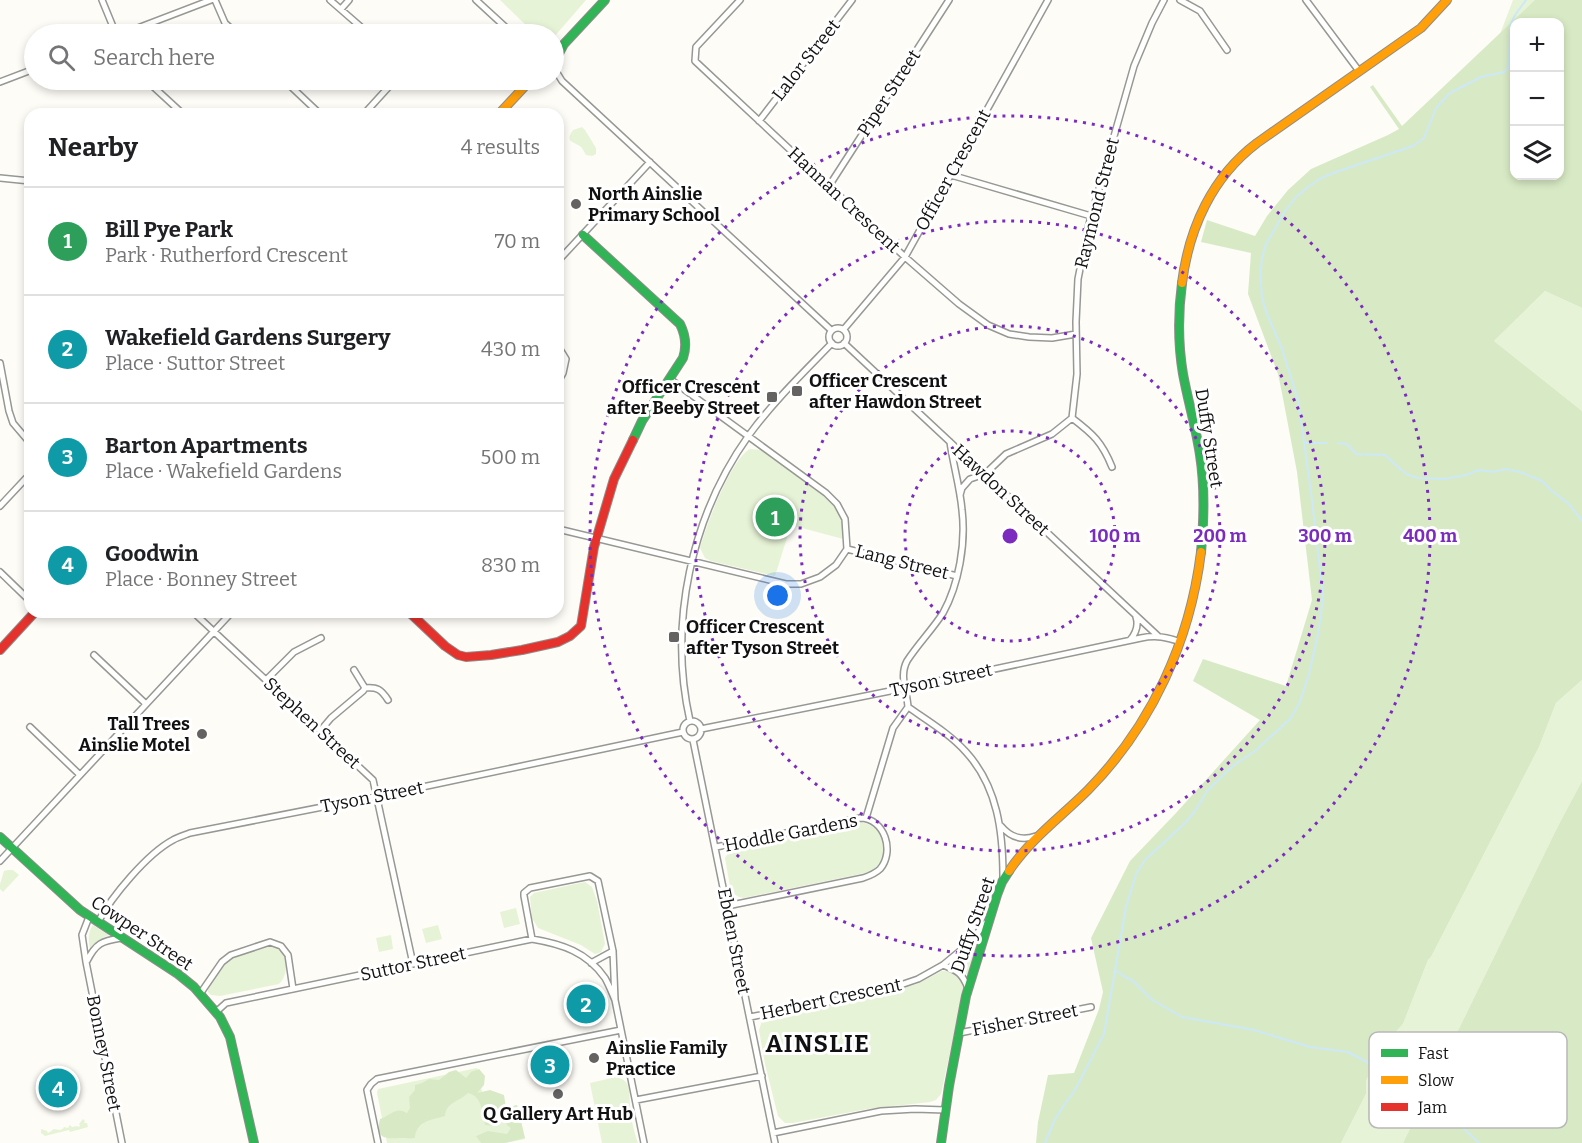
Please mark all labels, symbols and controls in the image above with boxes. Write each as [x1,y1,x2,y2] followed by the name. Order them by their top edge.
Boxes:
[767,14,845,105] street label: Lalor Street
[1510,18,1564,180] map controls
[1510,18,1564,72] button: +
[24,24,564,90] search box
[45,41,78,74] icon: search
[93,44,215,71] text: Search here
[853,45,925,140] street label: Piper Street
[1510,72,1564,126] button: −
[911,105,996,235] street label: Officer Crescent
[1510,126,1564,180] button: layers
[48,132,138,163] text: Nearby
[461,135,540,159] text: 4 results
[1070,135,1124,271] street label: Raymond Street
[783,142,905,258] street label: Hannan Crescent
[588,183,720,226] place label: North Ainslie Primary School
[569,197,583,211] marker: North Ainslie Primary School
[105,216,233,243] text: Bill Pye Park
[63,229,72,253] text: 1
[494,229,540,253] text: 70 m
[105,243,348,267] text: Park · Rutherford Crescent
[105,324,391,351] text: Wakefield Gardens Surgery
[62,337,73,361] text: 2
[481,337,540,361] text: 430 m
[105,351,285,375] text: Place · Suttor Street
[809,370,982,413] place label: Officer Crescent after Hawdon Street
[607,376,760,419] place label: Officer Crescent after Beeby Street
[790,384,804,398] marker: Officer Crescent after Hawdon Street
[1190,387,1228,490] street label: Duffy Street
[765,390,779,404] marker: Officer Crescent after Beeby Street
[105,432,308,459] text: Barton Apartments
[948,440,1054,541] street label: Hawdon Street
[62,445,73,469] text: 3
[481,445,540,469] text: 500 m
[105,459,342,483] text: Place · Wakefield Gardens
[756,494,794,540] pin: 1
[1089,525,1141,547] text: 100 m
[1193,525,1247,547] text: 200 m
[1298,525,1352,547] text: 300 m
[1403,525,1457,547] text: 400 m
[1000,526,1020,546] centre of rings
[105,540,199,567] text: Goodwin
[853,540,951,584] street label: Lang Street
[61,553,74,577] text: 4
[481,553,540,577] text: 830 m
[105,567,297,591] text: Place · Bonney Street
[763,581,792,610] your location
[686,616,839,659] place label: Officer Crescent after Tyson Street
[667,630,681,644] marker: Officer Crescent after Tyson Street
[888,658,995,702] street label: Tyson Street
[259,673,365,774] street label: Stephen Street
[79,713,190,756] place label: Tall Trees Ainslie Motel
[195,727,209,741] marker: Tall Trees Ainslie Motel
[319,776,426,818] street label: Tyson Street
[722,809,860,857] street label: Hoddle Gardens
[946,874,1000,976] street label: Duffy Street
[713,886,755,997] street label: Ebden Street
[87,891,198,975] street label: Cowper Street
[358,942,468,986] street label: Suttor Street
[758,973,904,1025] street label: Herbert Crescent
[566,982,606,1026] pin: 2
[82,993,126,1113] street label: Bonney Street
[970,999,1080,1041] street label: Fisher Street
[766,1030,870,1058] district label: AINSLIE
[1369,1032,1567,1128] legend
[606,1037,728,1080] place label: Ainslie Family Practice
[530,1042,570,1088] pin: 3
[1418,1044,1449,1063] text: Fast
[587,1051,601,1065] marker: Ainslie Family Practice
[38,1066,78,1110] pin: 4
[1418,1071,1454,1090] text: Slow
[551,1087,565,1101] marker: Q Gallery Art Hub
[1417,1098,1447,1117] text: Jam
[483,1103,633,1125] place label: Q Gallery Art Hub

